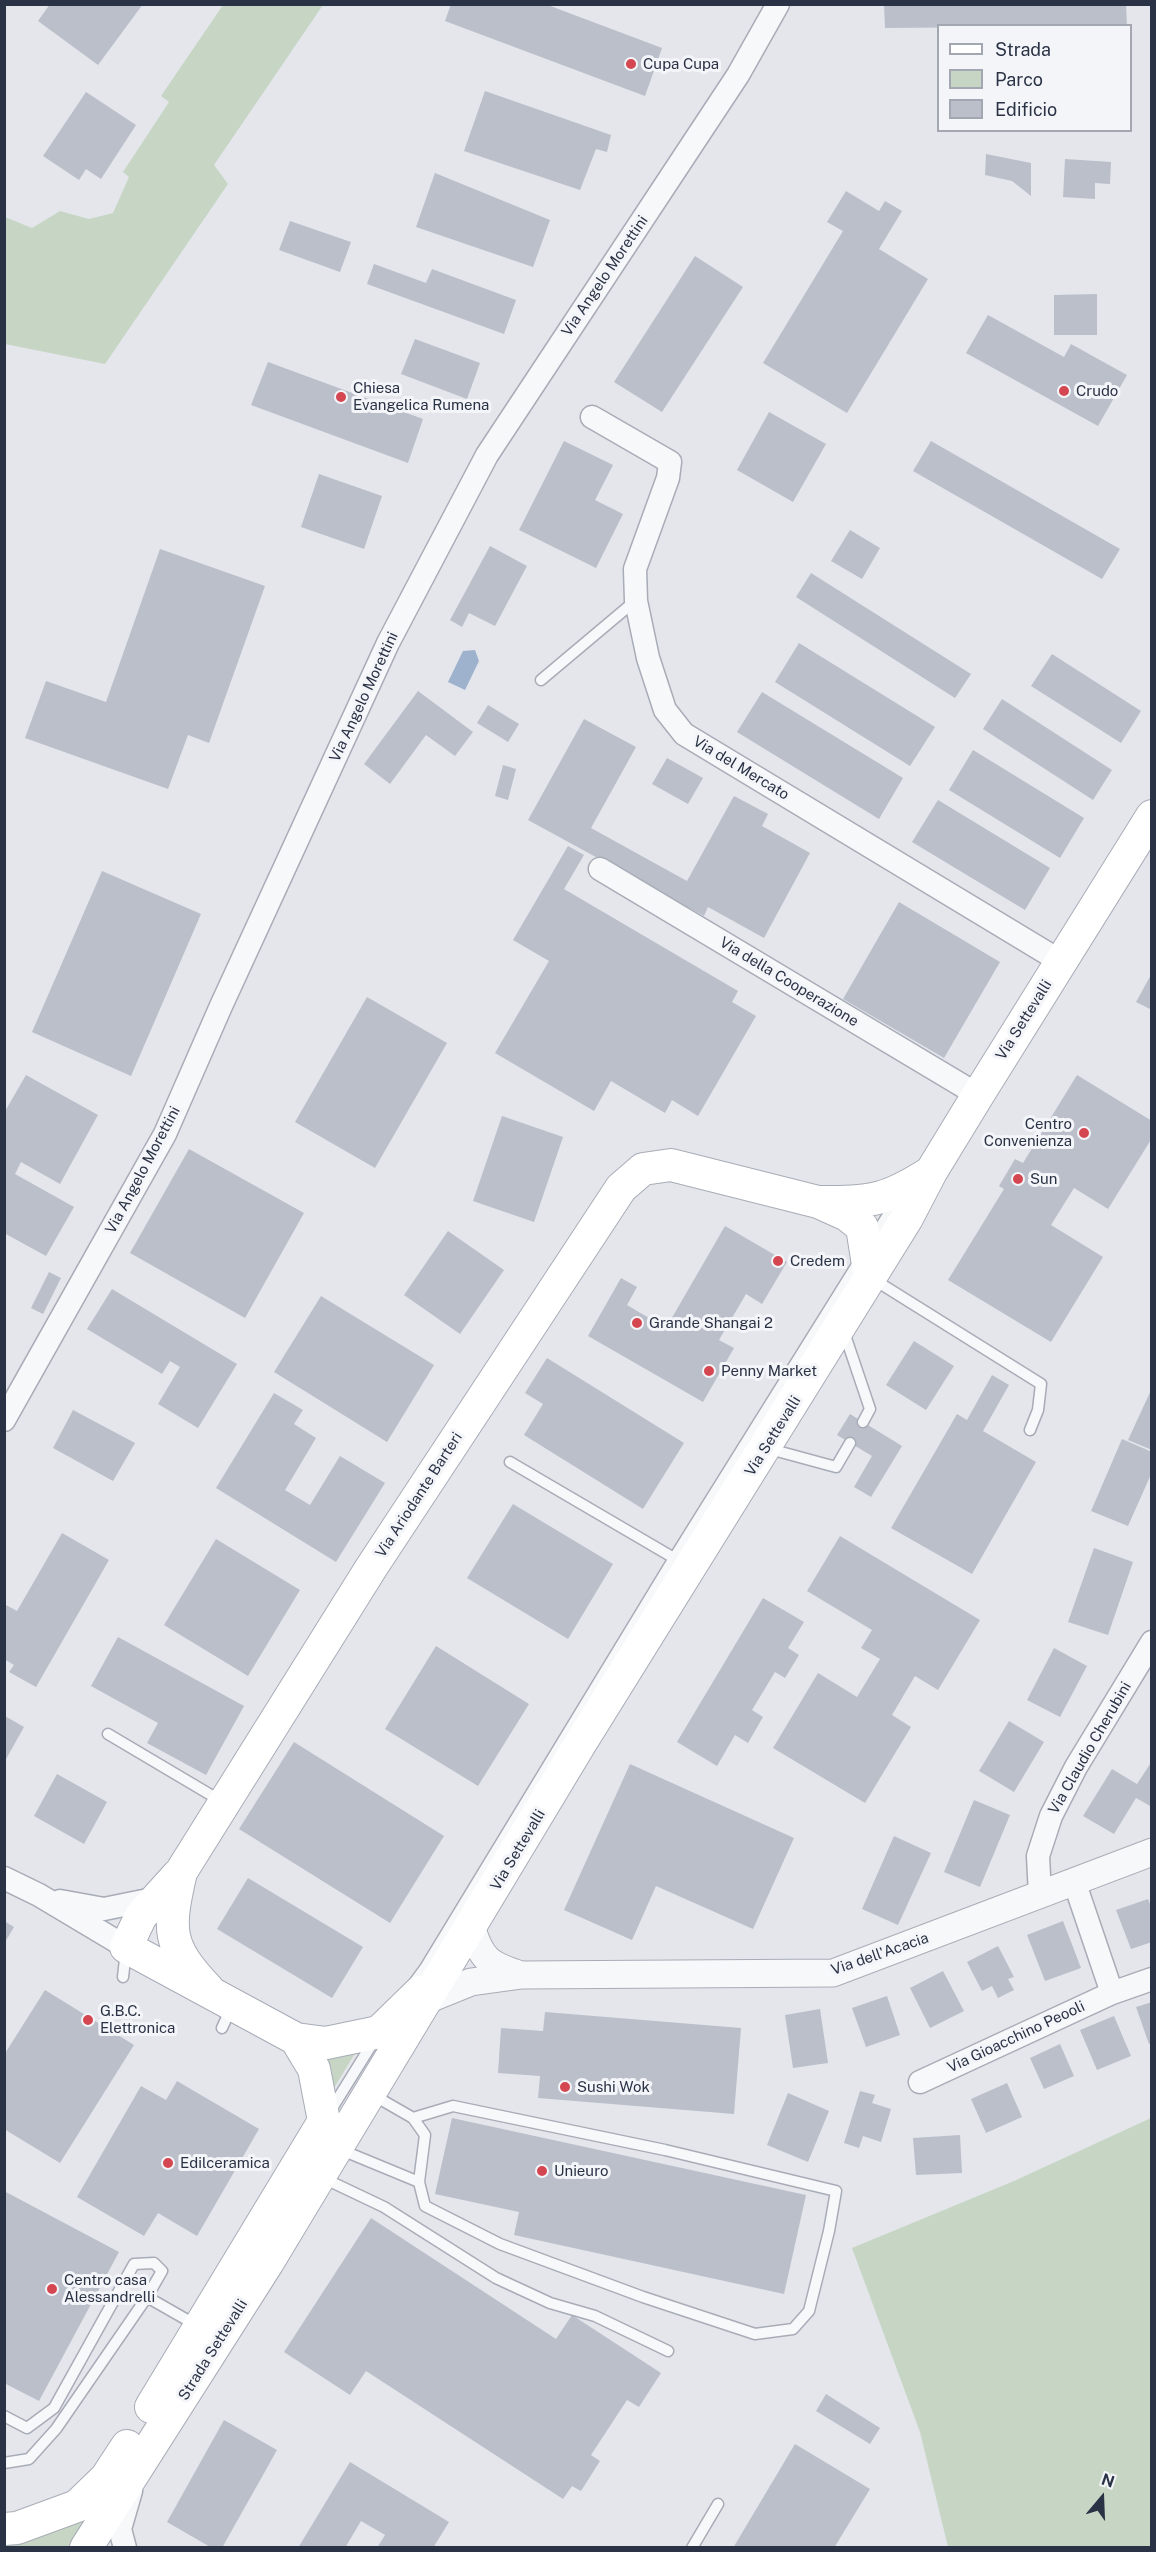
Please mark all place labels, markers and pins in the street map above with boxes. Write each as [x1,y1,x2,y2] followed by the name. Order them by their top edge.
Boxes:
[643,55,719,73] place label: Cupa Cupa
[624,57,638,71] marker: Cupa Cupa
[353,379,489,414] place label: Chiesa Evangelica Rumena
[1076,382,1118,400] place label: Crudo
[1057,384,1071,398] marker: Crudo
[334,390,348,404] marker: Chiesa Evangelica Rumena
[984,1115,1072,1150] place label: Centro Convenienza
[1077,1126,1091,1140] marker: Centro Convenienza
[1030,1170,1058,1188] place label: Sun
[1011,1172,1025,1186] marker: Sun
[790,1252,845,1270] place label: Credem
[771,1254,785,1268] marker: Credem
[649,1314,773,1332] place label: Grande Shangai 2
[630,1316,644,1330] marker: Grande Shangai 2
[721,1362,817,1380] place label: Penny Market
[702,1364,716,1378] marker: Penny Market
[100,2002,175,2037] place label: G.B.C. Elettronica
[81,2013,95,2027] marker: G.B.C. Elettronica
[577,2078,650,2096] place label: Sushi Wok
[558,2080,572,2094] marker: Sushi Wok
[180,2154,270,2172] place label: Edilceramica
[161,2156,175,2170] marker: Edilceramica
[554,2162,608,2180] place label: Unieuro
[535,2164,549,2178] marker: Unieuro
[64,2271,155,2306] place label: Centro casa Alessandrelli
[45,2282,59,2296] marker: Centro casa Alessandrelli

